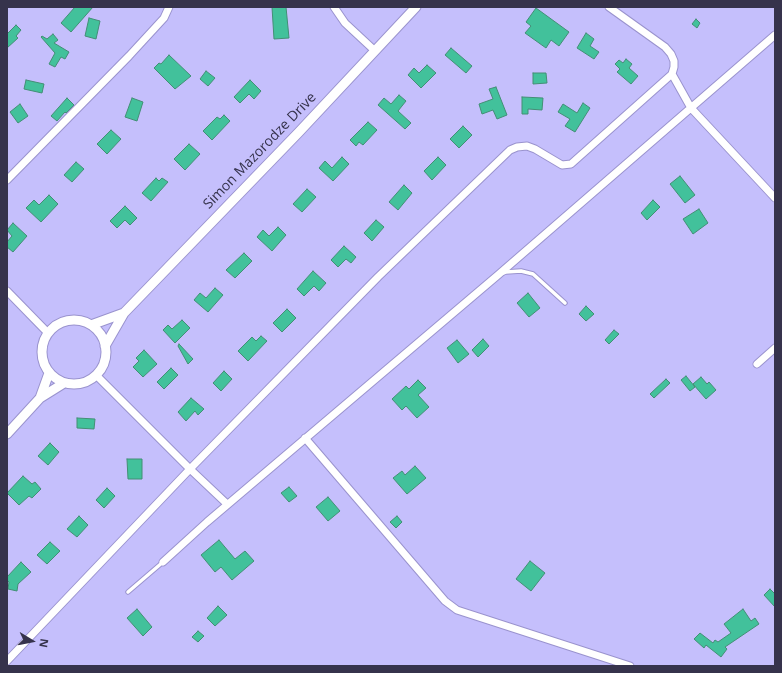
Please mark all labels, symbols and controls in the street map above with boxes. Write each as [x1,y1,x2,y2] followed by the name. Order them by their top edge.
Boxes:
[200,89,320,213] street label: Simon Mazorodze Drive
[12,621,52,661] north arrow
[36,637,52,649] text: N

